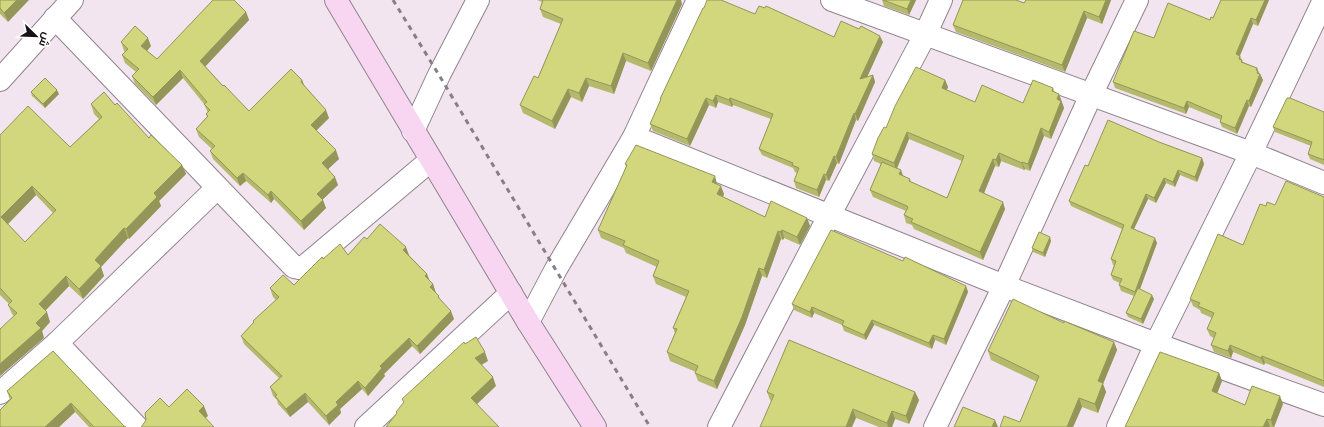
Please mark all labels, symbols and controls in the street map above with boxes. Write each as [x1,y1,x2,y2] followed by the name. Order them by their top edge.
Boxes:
[16,16,56,56] north arrow
[35,30,55,50] text: ش

